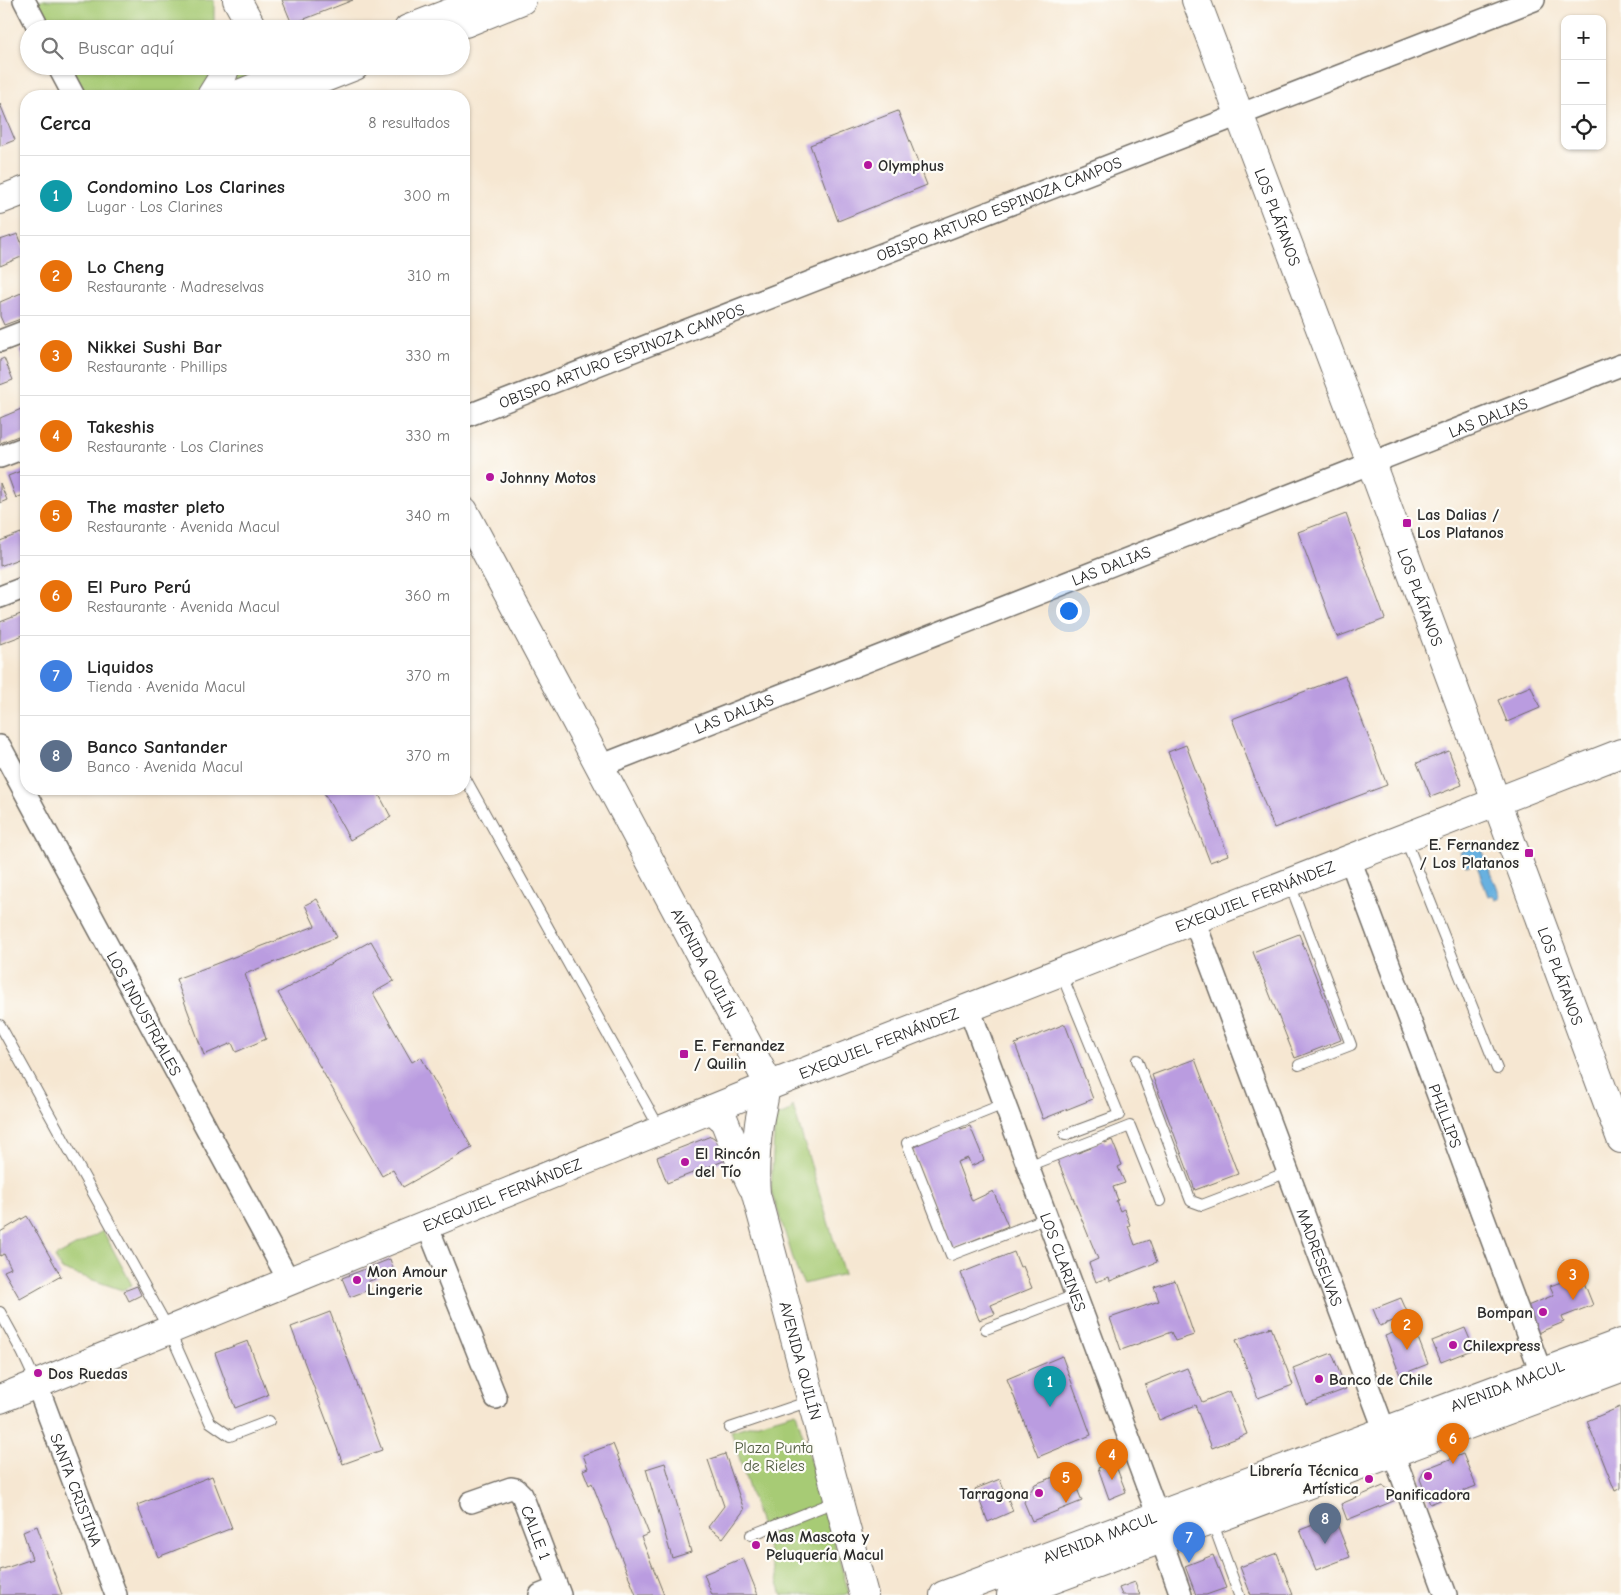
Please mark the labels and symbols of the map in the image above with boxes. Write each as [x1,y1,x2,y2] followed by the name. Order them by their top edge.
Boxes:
[874,153,1125,265] street label: OBISPO ARTURO ESPINOZA CAMPOS
[878,157,944,175] place label: Olymphus
[862,159,874,171] marker: Olymphus
[1250,166,1304,269] street label: LOS PLÁTANOS
[496,301,747,413] street label: OBISPO ARTURO ESPINOZA CAMPOS
[1446,395,1531,442] street label: LAS DALIAS
[500,469,596,487] place label: Johnny Motos
[484,471,496,483] marker: Johnny Motos
[1417,506,1504,542] place label: Las Dalias / Los Platanos
[1401,517,1413,529] marker: Las Dalias / Los Platanos
[1069,543,1154,590] street label: LAS DALIAS
[1393,546,1446,649] street label: LOS PLÁTANOS
[1056,598,1082,624] your location
[692,691,777,738] street label: LAS DALIAS
[1420,836,1519,872] place label: E. Fernandez / Los Platanos
[1523,847,1535,859] marker: E. Fernandez / Los Platanos
[1173,858,1338,936] street label: EXEQUIEL FERNÁNDEZ
[667,905,740,1022] street label: AVENIDA QUILÍN
[1533,925,1586,1028] street label: LOS PLÁTANOS
[103,949,185,1079] street label: LOS INDUSTRIALES
[797,1005,961,1083] street label: EXEQUIEL FERNÁNDEZ
[694,1037,784,1073] place label: E. Fernandez / Quilin
[678,1048,690,1060] marker: E. Fernandez / Quilin
[1425,1082,1465,1151] street label: PHILLIPS
[695,1145,760,1181] place label: El Rincón del Tío
[420,1155,584,1236] street label: EXEQUIEL FERNÁNDEZ
[679,1156,691,1168] marker: El Rincón del Tío
[1293,1206,1345,1309] street label: MADRESELVAS
[1036,1210,1089,1314] street label: LOS CLARINES
[1557,1259,1589,1300] pin: 3
[367,1263,448,1299] place label: Mon Amour Lingerie
[351,1274,363,1286] marker: Mon Amour Lingerie
[775,1300,824,1422] street label: AVENIDA QUILÍN
[1477,1304,1533,1322] place label: Bompan
[1537,1306,1549,1318] marker: Bompan
[1391,1309,1423,1350] pin: 2
[1463,1337,1540,1355] place label: Chilexpress
[1447,1339,1459,1351] marker: Chilexpress
[1448,1357,1567,1416] street label: AVENIDA MACUL
[48,1365,128,1383] place label: Dos Ruedas
[1034,1366,1066,1407] pin: 1
[32,1367,44,1379] marker: Dos Ruedas
[1329,1371,1433,1389] place label: Banco de Chile
[1313,1373,1325,1385] marker: Banco de Chile
[1437,1423,1469,1464] pin: 6
[46,1431,105,1549] street label: SANTA CRISTINA
[734,1439,814,1475] park label: Plaza Punta de Rieles
[1096,1439,1128,1480] pin: 4
[1050,1462,1082,1503] pin: 5
[1249,1462,1359,1498] place label: Librería Técnica Artística
[1422,1470,1434,1482] marker: Panificadora
[1363,1473,1375,1485] marker: Librería Técnica Artística
[959,1485,1029,1503] place label: Tarragona
[1386,1486,1470,1504] place label: Panificadora
[1033,1487,1045,1499] marker: Tarragona
[517,1503,554,1562] street label: CALLE 1
[1309,1503,1341,1544] pin: 8
[1041,1509,1159,1567] street label: AVENIDA MACUL
[1173,1522,1205,1563] pin: 7
[766,1528,884,1564] place label: Mas Mascota y Peluquería Macul
[750,1539,762,1551] marker: Mas Mascota y Peluquería Macul

